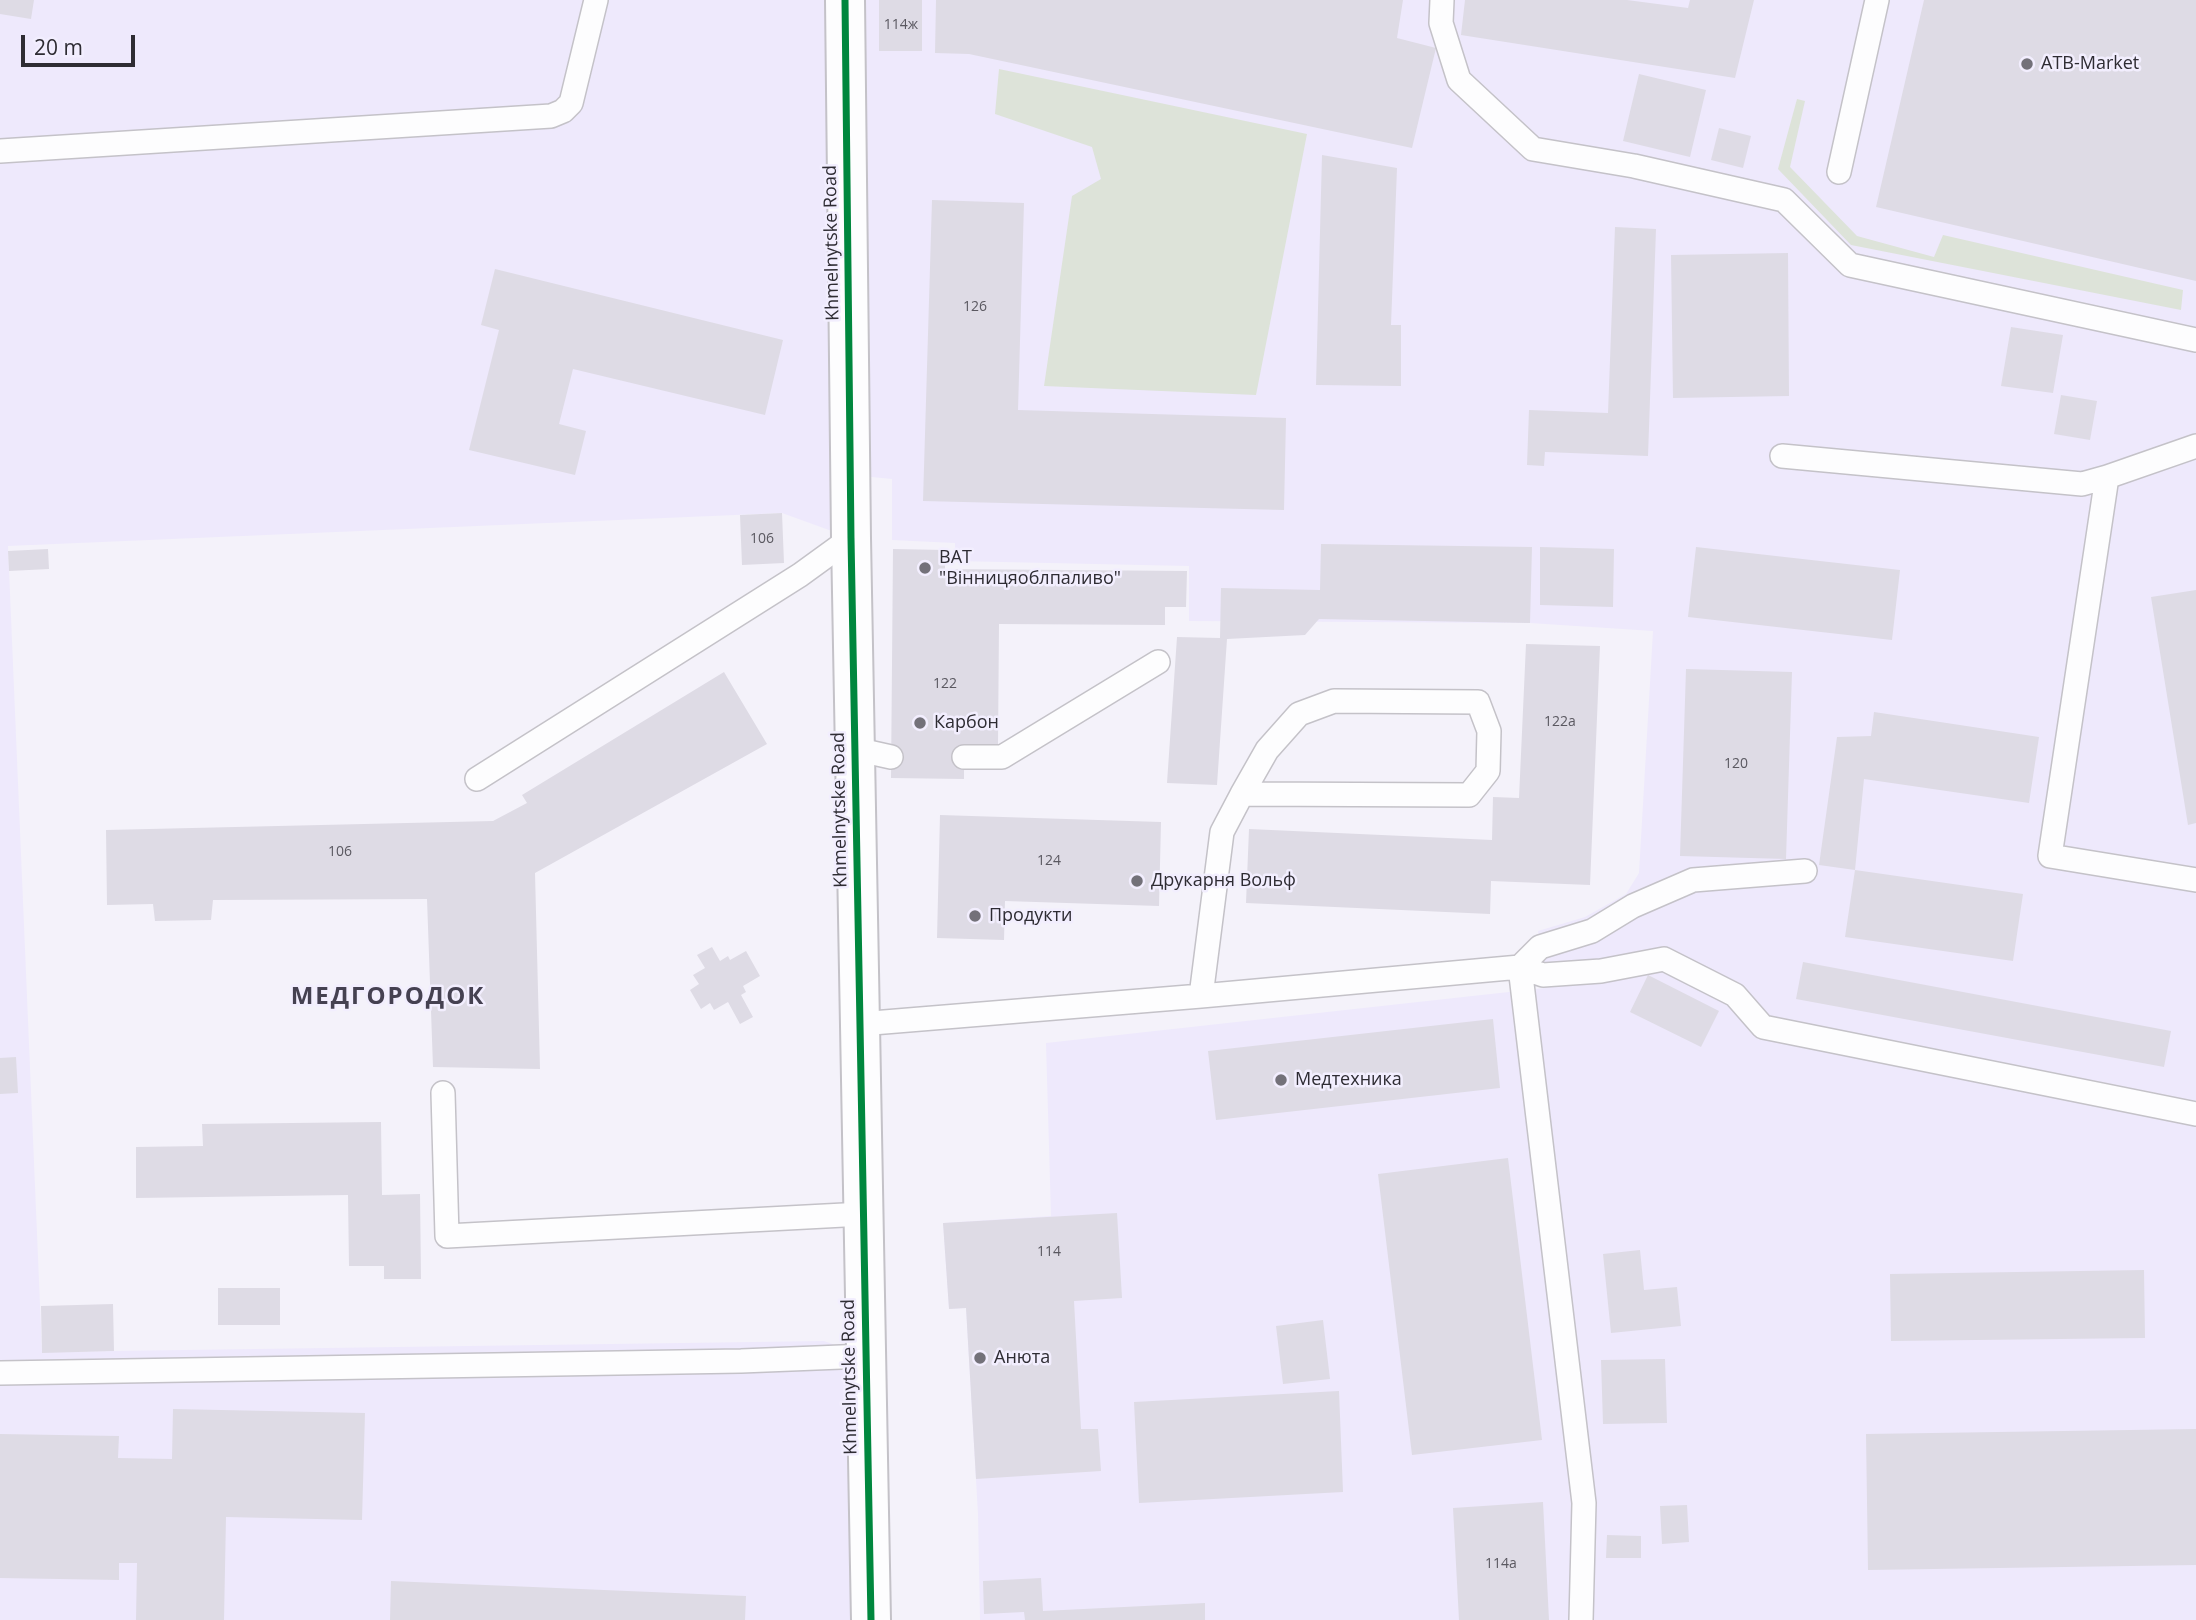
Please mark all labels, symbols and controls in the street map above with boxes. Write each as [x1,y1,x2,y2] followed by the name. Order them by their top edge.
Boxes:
[884,17,918,33] house number: 114ж
[24,21,138,65] scale bar
[34,33,83,61] text: 20 m
[2041,53,2139,75] place label: ATB-Market
[2019,56,2035,72] marker: ATB-Market
[820,165,844,321] street label: Khmelnytske Road
[963,299,987,315] house number: 126
[750,531,774,547] house number: 106
[939,547,1121,590] place label: ВАТ "Вінницяоблпаливо"
[917,560,933,576] marker: ВАТ "Вінницяоблпаливо"
[933,676,957,692] house number: 122
[934,712,999,734] place label: Карбон
[1544,714,1576,730] house number: 122а
[912,715,928,731] marker: Карбон
[828,732,852,888] street label: Khmelnytske Road
[1724,756,1748,772] house number: 120
[328,844,352,860] house number: 106
[1037,853,1061,869] house number: 124
[1151,870,1296,892] place label: Друкарня Вольф
[1129,873,1145,889] marker: Друкарня Вольф
[989,905,1073,927] place label: Продукти
[967,908,983,924] marker: Продукти
[292,983,484,1011] district label: МЕДГОРОДОК
[1295,1069,1402,1091] place label: Медтехника
[1273,1072,1289,1088] marker: Медтехника
[1037,1244,1061,1260] house number: 114
[838,1299,862,1455] street label: Khmelnytske Road
[994,1347,1050,1369] place label: Анюта
[972,1350,988,1366] marker: Анюта
[1485,1556,1517,1572] house number: 114а

